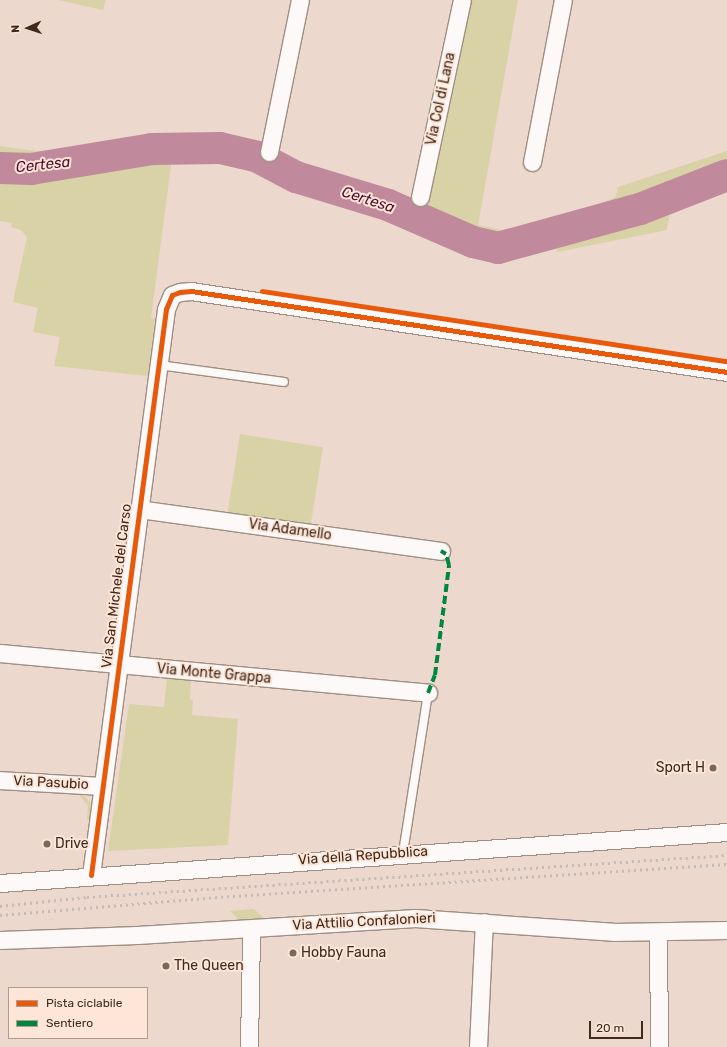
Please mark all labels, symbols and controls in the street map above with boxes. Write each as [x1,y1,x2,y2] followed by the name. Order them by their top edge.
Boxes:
[8,8,48,48] north arrow
[9,24,22,33] text: N
[423,51,459,147] street label: Via Col di Lana
[15,153,71,177] water label: Certesa
[339,183,397,217] water label: Certesa
[99,503,135,669] street label: Via San Michele del Carso
[247,516,333,544] street label: Via Adamello
[156,661,272,687] street label: Via Monte Grappa
[656,760,705,776] place label: Sport H
[708,763,718,773] marker: Sport H
[13,773,89,793] street label: Via Pasubio
[55,836,89,852] place label: Drive
[42,839,52,849] marker: Drive
[297,843,429,869] street label: Via della Repubblica
[292,910,436,934] street label: Via Attilio Confalonieri
[301,945,387,961] place label: Hobby Fauna
[288,948,298,958] marker: Hobby Fauna
[174,958,244,974] place label: The Queen
[161,961,171,971] marker: The Queen
[8,987,148,1039] legend
[46,996,122,1010] text: Pista ciclabile
[591,1013,645,1039] scale bar
[46,1016,93,1030] text: Sentiero
[596,1021,624,1035] text: 20 m

